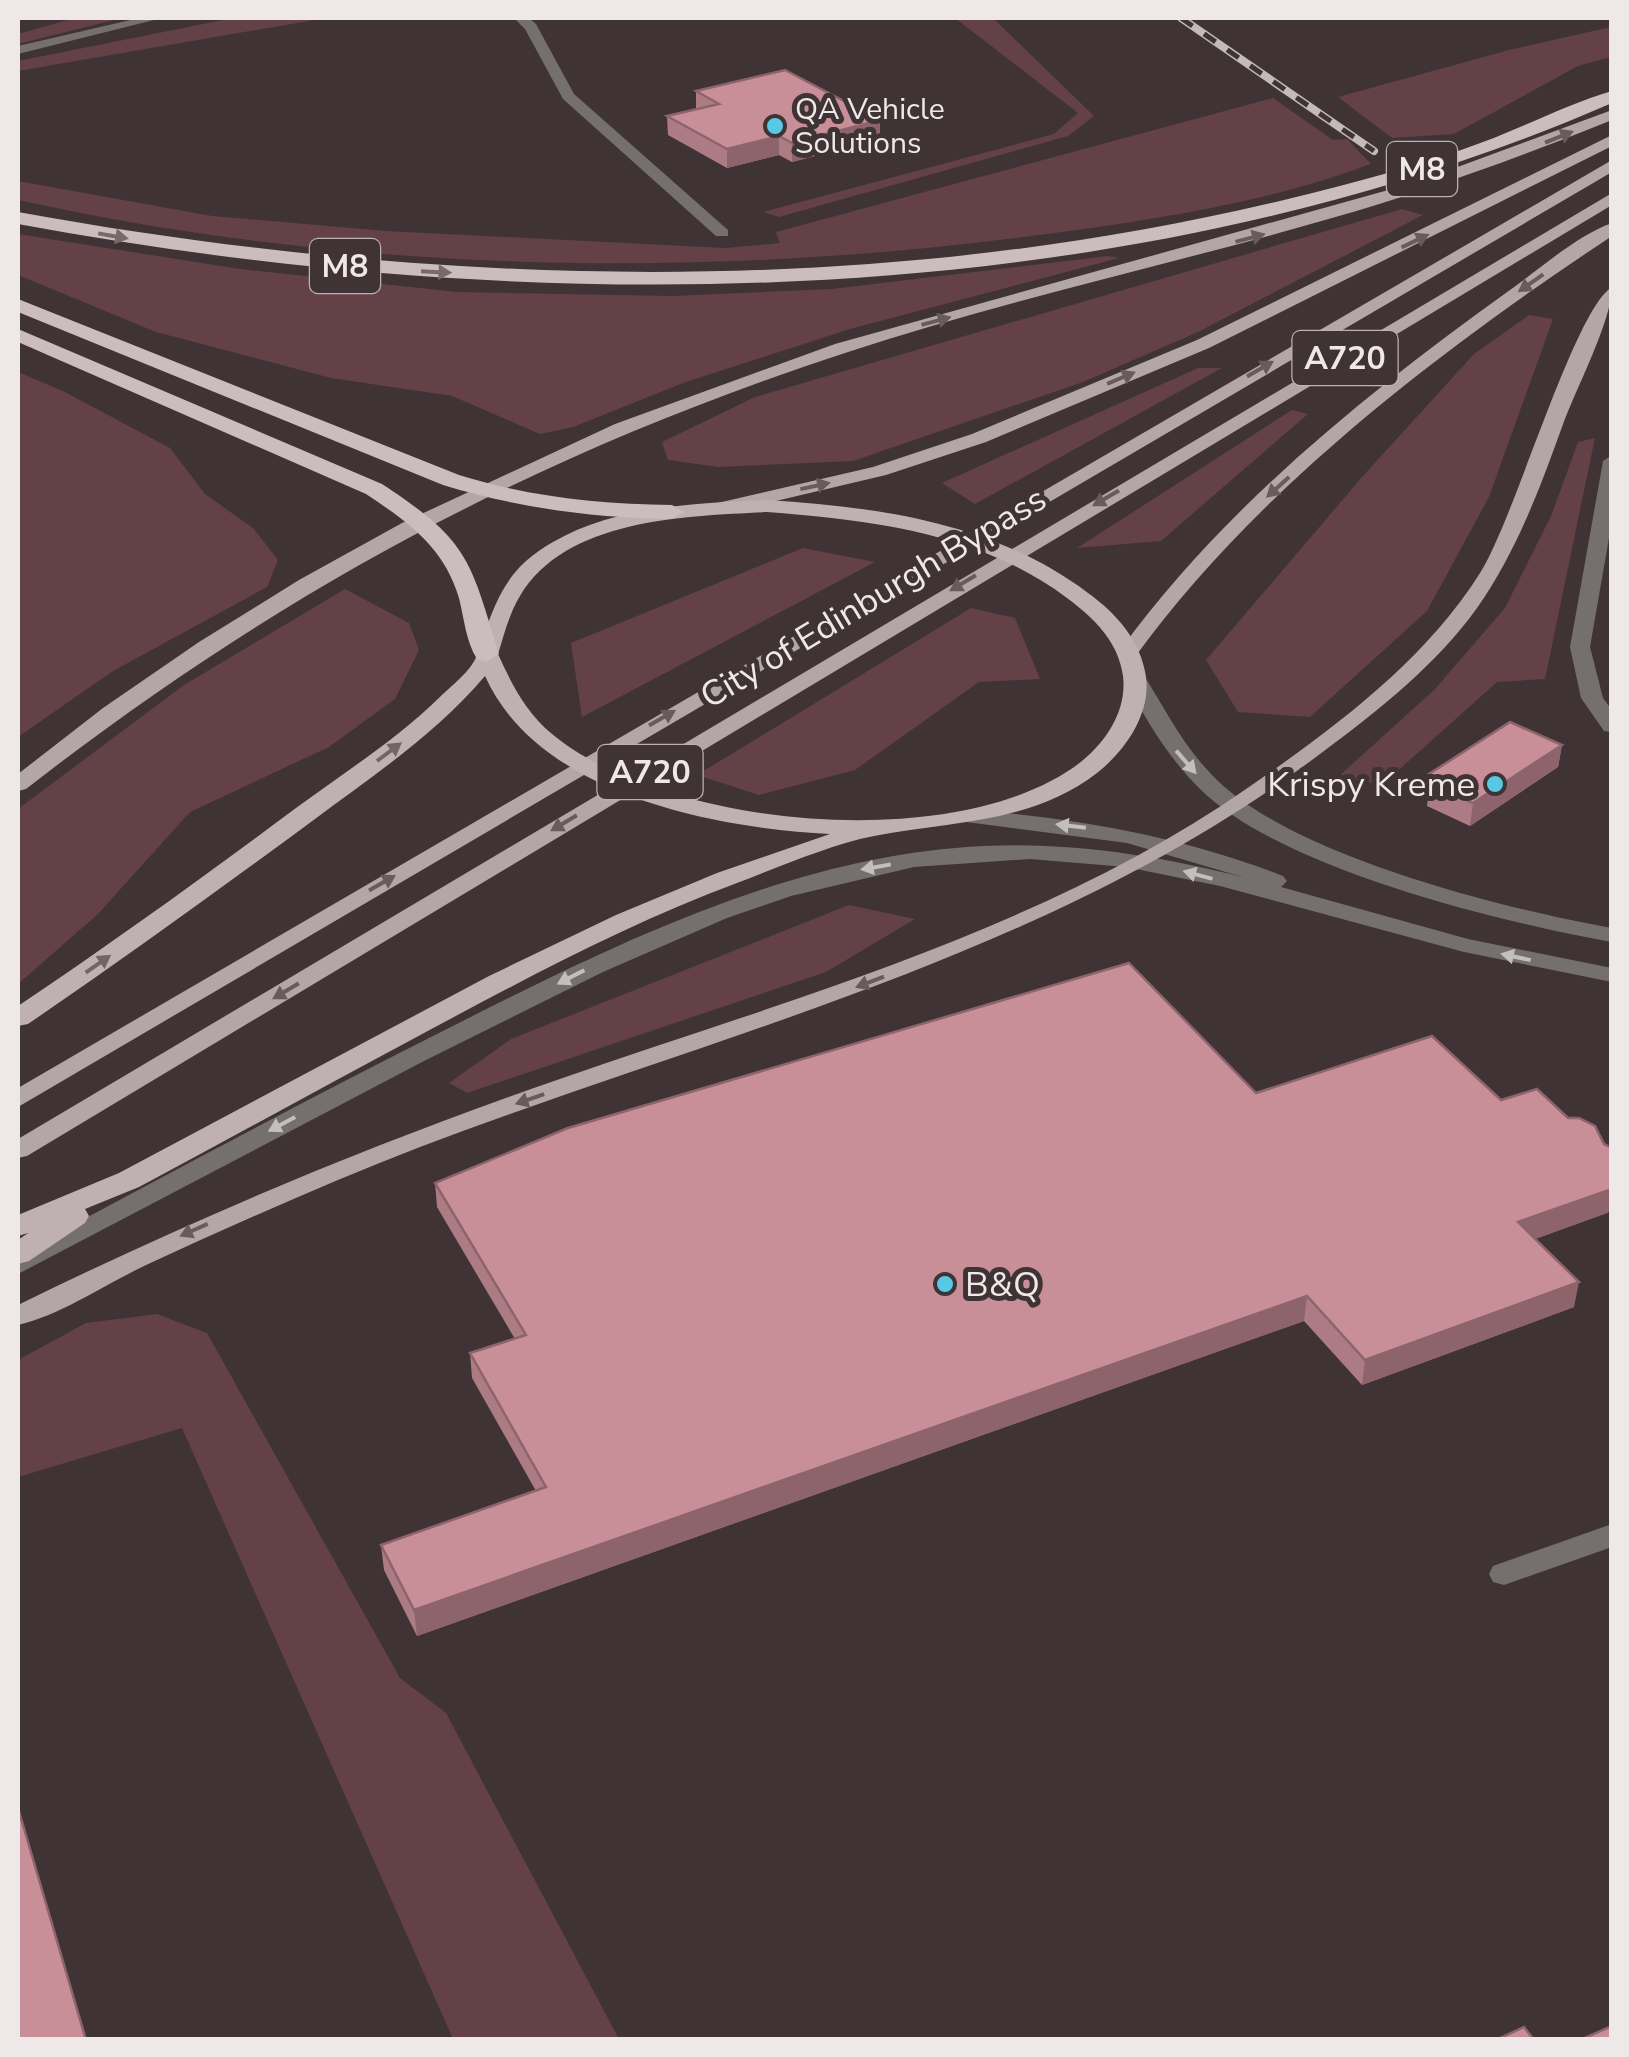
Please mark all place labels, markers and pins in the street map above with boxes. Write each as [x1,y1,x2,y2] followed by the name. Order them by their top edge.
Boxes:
[795,89,945,164] place label: QA Vehicle Solutions
[764,115,786,137] marker: QA Vehicle Solutions
[1267,761,1475,808] place label: Krispy Kreme
[1484,773,1506,795] marker: Krispy Kreme
[965,1261,1040,1308] place label: B&Q
[934,1273,956,1295] marker: B&Q

